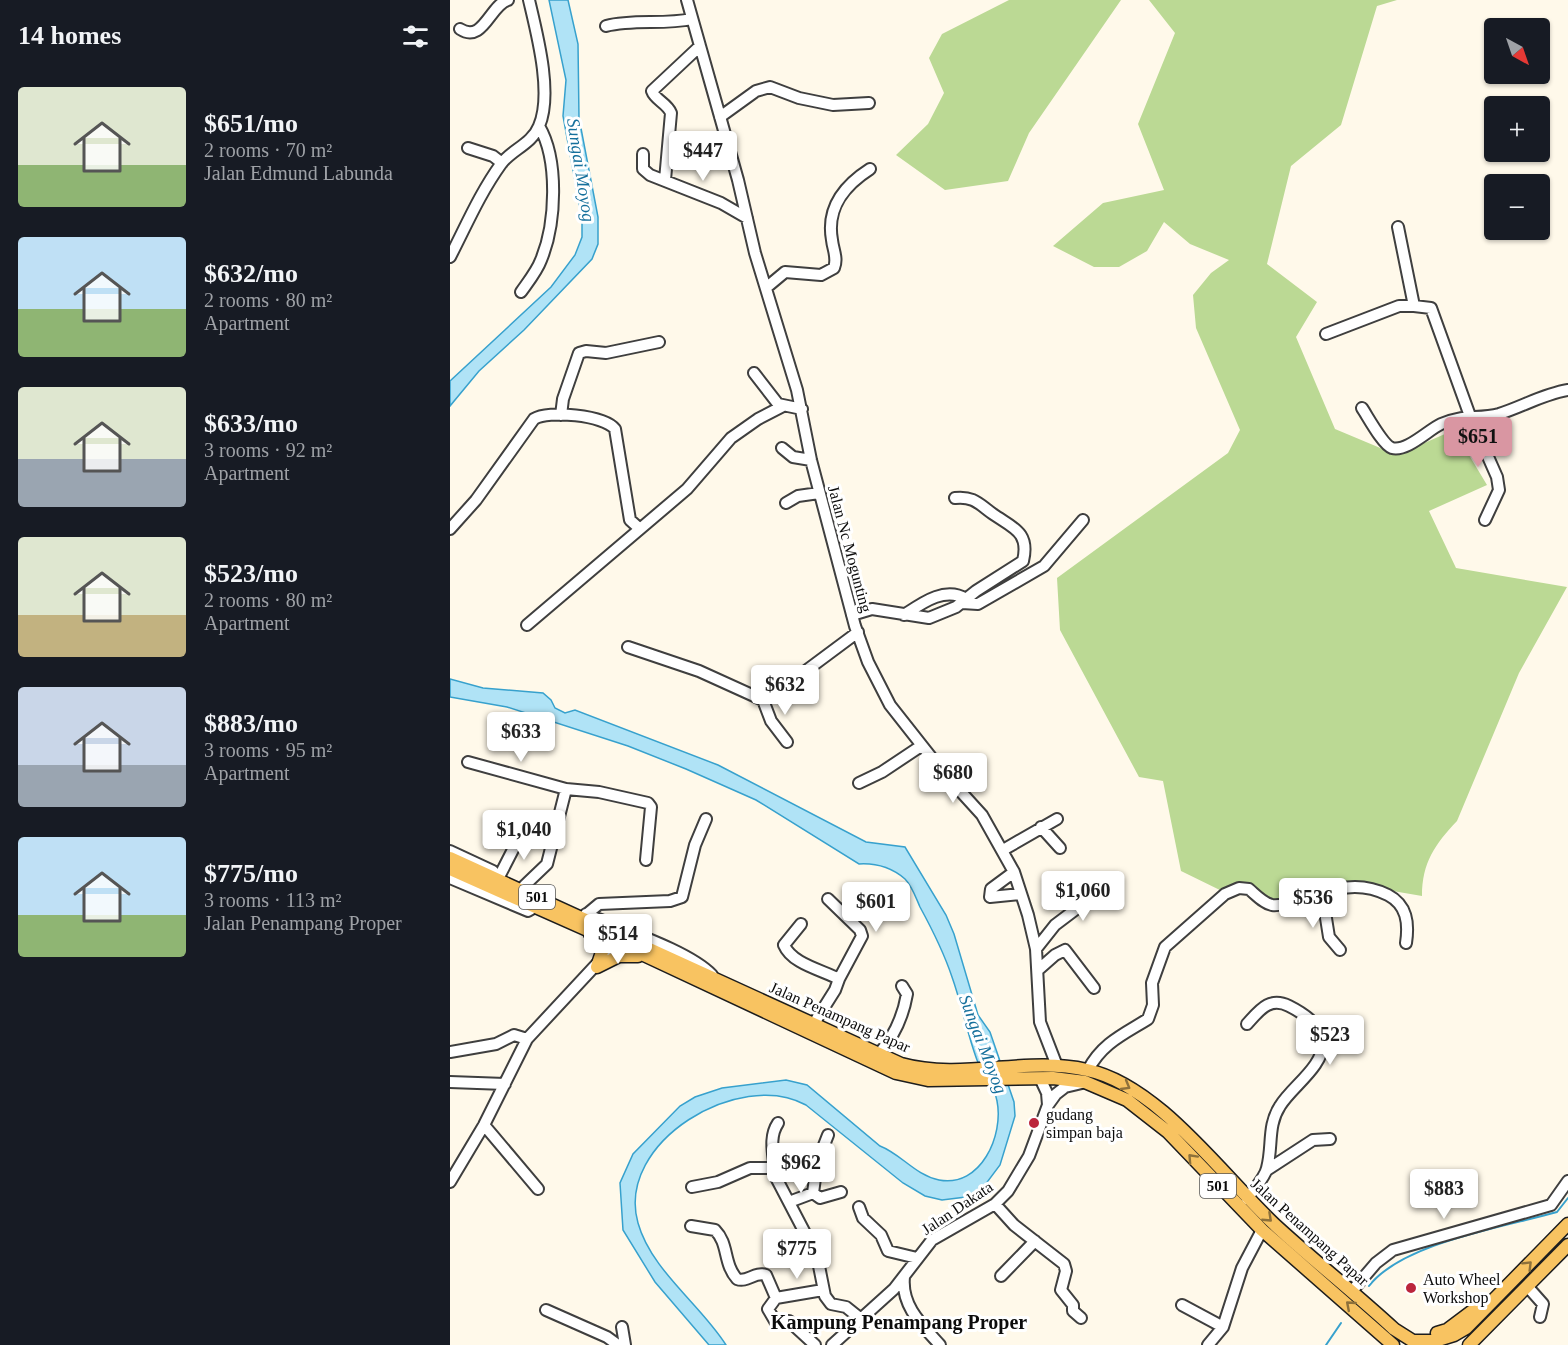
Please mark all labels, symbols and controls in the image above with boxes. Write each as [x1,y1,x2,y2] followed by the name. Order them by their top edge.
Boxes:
[1484,18,1550,84] north arrow
[1484,18,1550,240] map controls
[399,20,432,53] icon: filters
[18,21,121,50] text: 14 homes
[1484,96,1550,162] button: +
[204,109,298,138] text: $651/mo
[66,111,138,183] icon: home
[563,117,599,223] water label: Sungai Moyog
[667,131,739,182] pin: $447
[204,139,332,161] text: 2 rooms · 70 m²
[683,139,723,161] text: $447
[204,162,393,184] text: Jalan Edmund Labunda
[1484,174,1550,240] button: −
[204,259,298,288] text: $632/mo
[66,261,138,333] icon: home
[204,289,332,311] text: 2 rooms · 80 m²
[204,312,290,334] text: Apartment
[204,409,298,438] text: $633/mo
[66,411,138,483] icon: home
[1442,417,1514,468] pin: $651
[1458,425,1498,447] text: $651
[204,439,332,461] text: 3 rooms · 92 m²
[204,462,290,484] text: Apartment
[824,484,875,615] street label: Jalan Nc Mogunting
[204,559,298,588] text: $523/mo
[66,561,138,633] icon: home
[204,589,332,611] text: 2 rooms · 80 m²
[204,612,290,634] text: Apartment
[749,665,821,716] pin: $632
[765,673,805,695] text: $632
[204,709,298,738] text: $883/mo
[66,711,138,783] icon: home
[485,712,557,763] pin: $633
[501,720,541,742] text: $633
[204,739,332,761] text: 3 rooms · 95 m²
[917,753,989,804] pin: $680
[933,761,973,783] text: $680
[204,762,290,784] text: Apartment
[475,810,573,861] pin: $1,040
[497,818,552,840] text: $1,040
[204,859,298,888] text: $775/mo
[66,861,138,933] icon: home
[1034,871,1132,922] pin: $1,060
[1277,878,1349,929] pin: $536
[1056,879,1111,901] text: $1,060
[840,882,912,933] pin: $601
[519,885,555,909] road number: 501
[1293,886,1333,908] text: $536
[204,889,341,911] text: 3 rooms · 113 m²
[856,890,896,912] text: $601
[204,912,402,934] text: Jalan Penampang Proper
[582,914,654,965] pin: $514
[598,922,638,944] text: $514
[767,978,913,1057] street label: Jalan Penampang Papar
[955,992,1011,1096] water label: Sungai Moyog
[1294,1015,1366,1066] pin: $523
[1310,1023,1350,1045] text: $523
[1120,1078,1130,1090] one-way arrow
[1046,1106,1123,1142] place label: gudang simpan baja
[1027,1116,1041,1130] marker: gudang simpan baja
[765,1143,837,1194] pin: $962
[781,1151,821,1173] text: $962
[1188,1154,1199,1165] one-way arrow
[1408,1169,1480,1220] pin: $883
[1200,1174,1236,1198] road number: 501
[1247,1175,1373,1290] street label: Jalan Penampang Papar
[1424,1177,1464,1199] text: $883
[918,1178,996,1238] street label: Jalan Dakata
[1261,1211,1272,1222] one-way arrow
[761,1229,833,1280] pin: $775
[777,1237,817,1259] text: $775
[1520,1262,1531,1273] one-way arrow
[1423,1271,1501,1307] place label: Auto Wheel Workshop
[1404,1281,1418,1295] marker: Auto Wheel Workshop
[1346,1301,1357,1312] one-way arrow
[771,1311,1027,1334] district label: Kampung Penampang Proper

